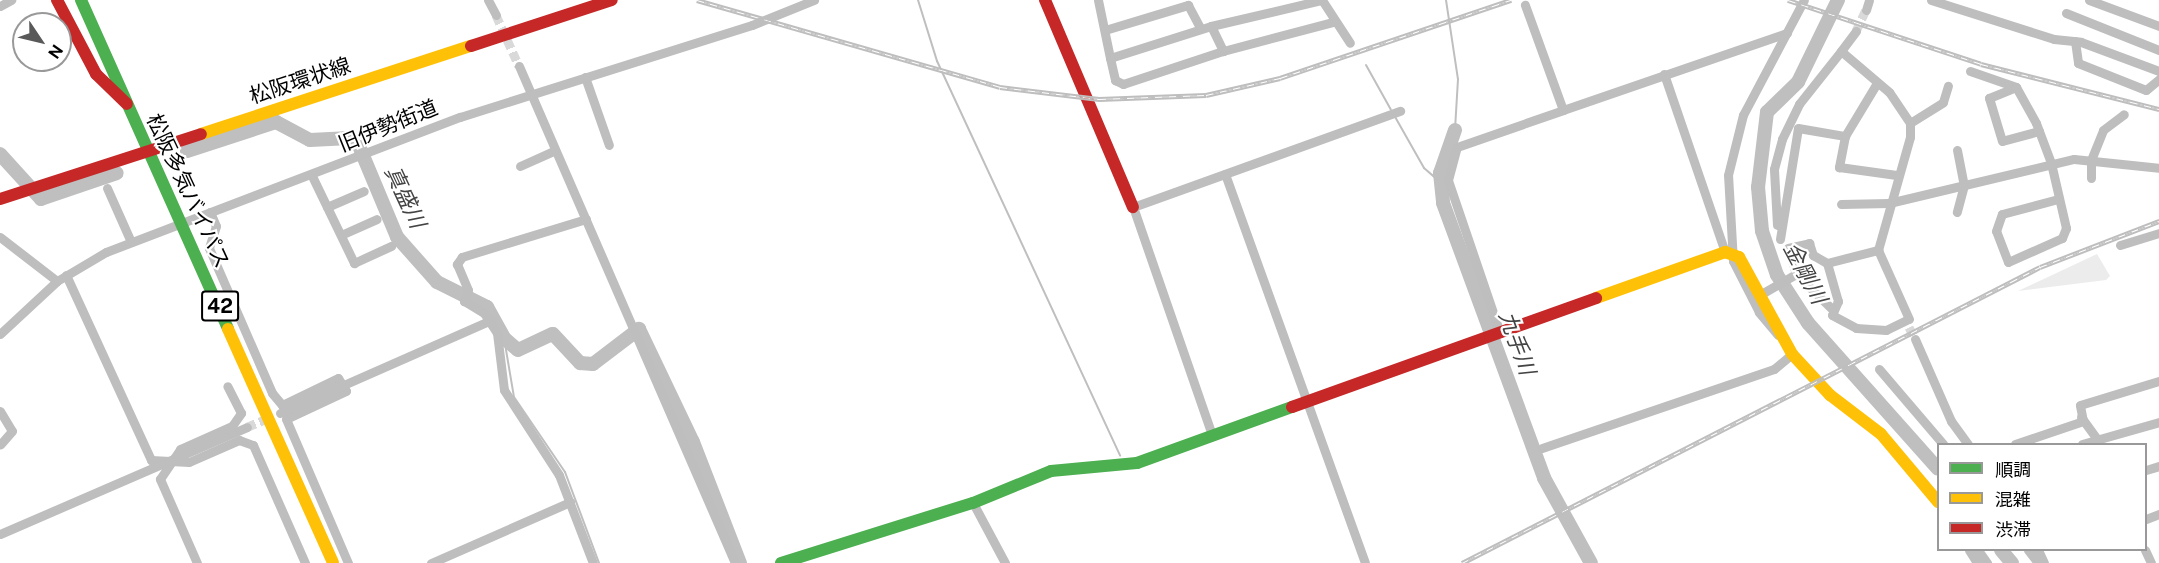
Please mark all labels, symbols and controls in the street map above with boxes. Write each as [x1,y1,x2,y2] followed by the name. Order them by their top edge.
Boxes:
[12,12,72,72] north arrow
[44,41,67,62] text: N
[246,53,354,109] street label: 松阪環状線
[335,95,441,157] street label: 旧伊勢街道
[141,110,235,272] street label: 松阪多気バイパス
[379,162,431,232] water label: 真盛川
[1778,238,1832,308] water label: 金剛川
[200,289,240,323] road number: 42
[1493,307,1541,379] water label: 九手川
[1937,443,2147,551] legend
[1995,459,2031,480] text: 順調
[1995,489,2031,510] text: 混雑
[1995,519,2031,540] text: 渋滞

